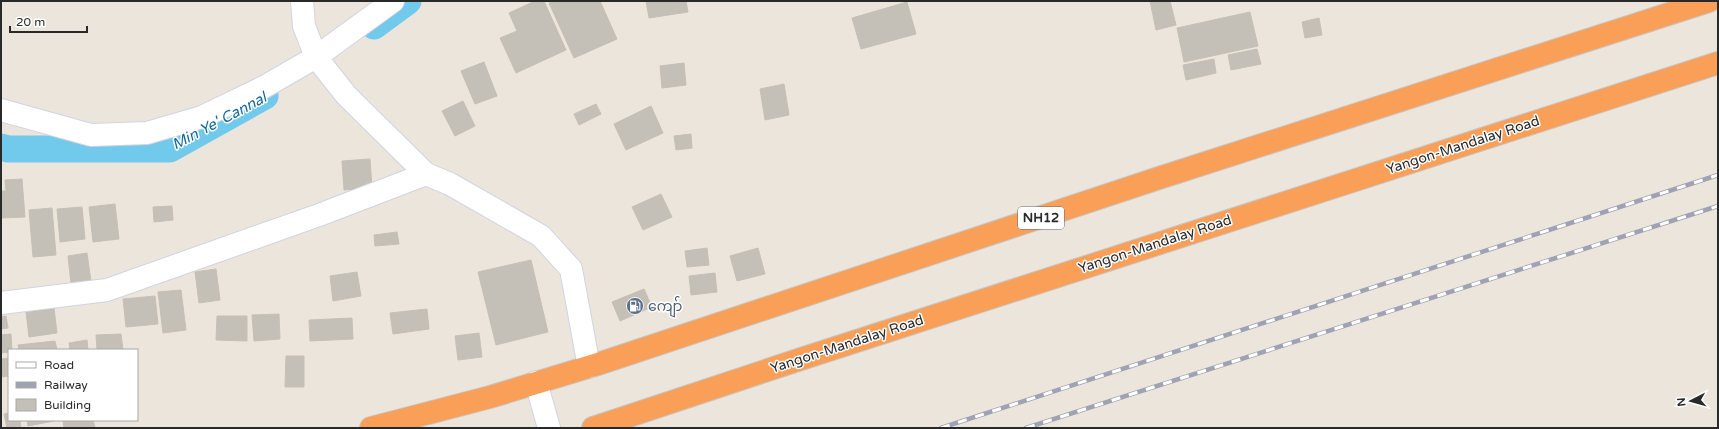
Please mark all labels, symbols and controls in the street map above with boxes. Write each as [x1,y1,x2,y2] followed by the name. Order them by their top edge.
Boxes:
[10,8,87,34] scale bar
[16,15,45,29] text: 20 m
[169,87,271,153] water label: Min Ye' Cannal
[1384,112,1542,178] street label: Yangon-Mandalay Road
[1018,207,1064,229] road number: NH12
[1076,211,1234,277] street label: Yangon-Mandalay Road
[625,296,645,316] fuel station icon: ကျော်
[648,296,682,318] place label: ကျော်
[768,311,926,377] street label: Yangon-Mandalay Road
[8,349,138,421] legend
[44,358,74,372] text: Road
[44,378,88,392] text: Railway
[1671,381,1711,421] north arrow
[1675,397,1688,407] text: N
[44,398,91,412] text: Building

